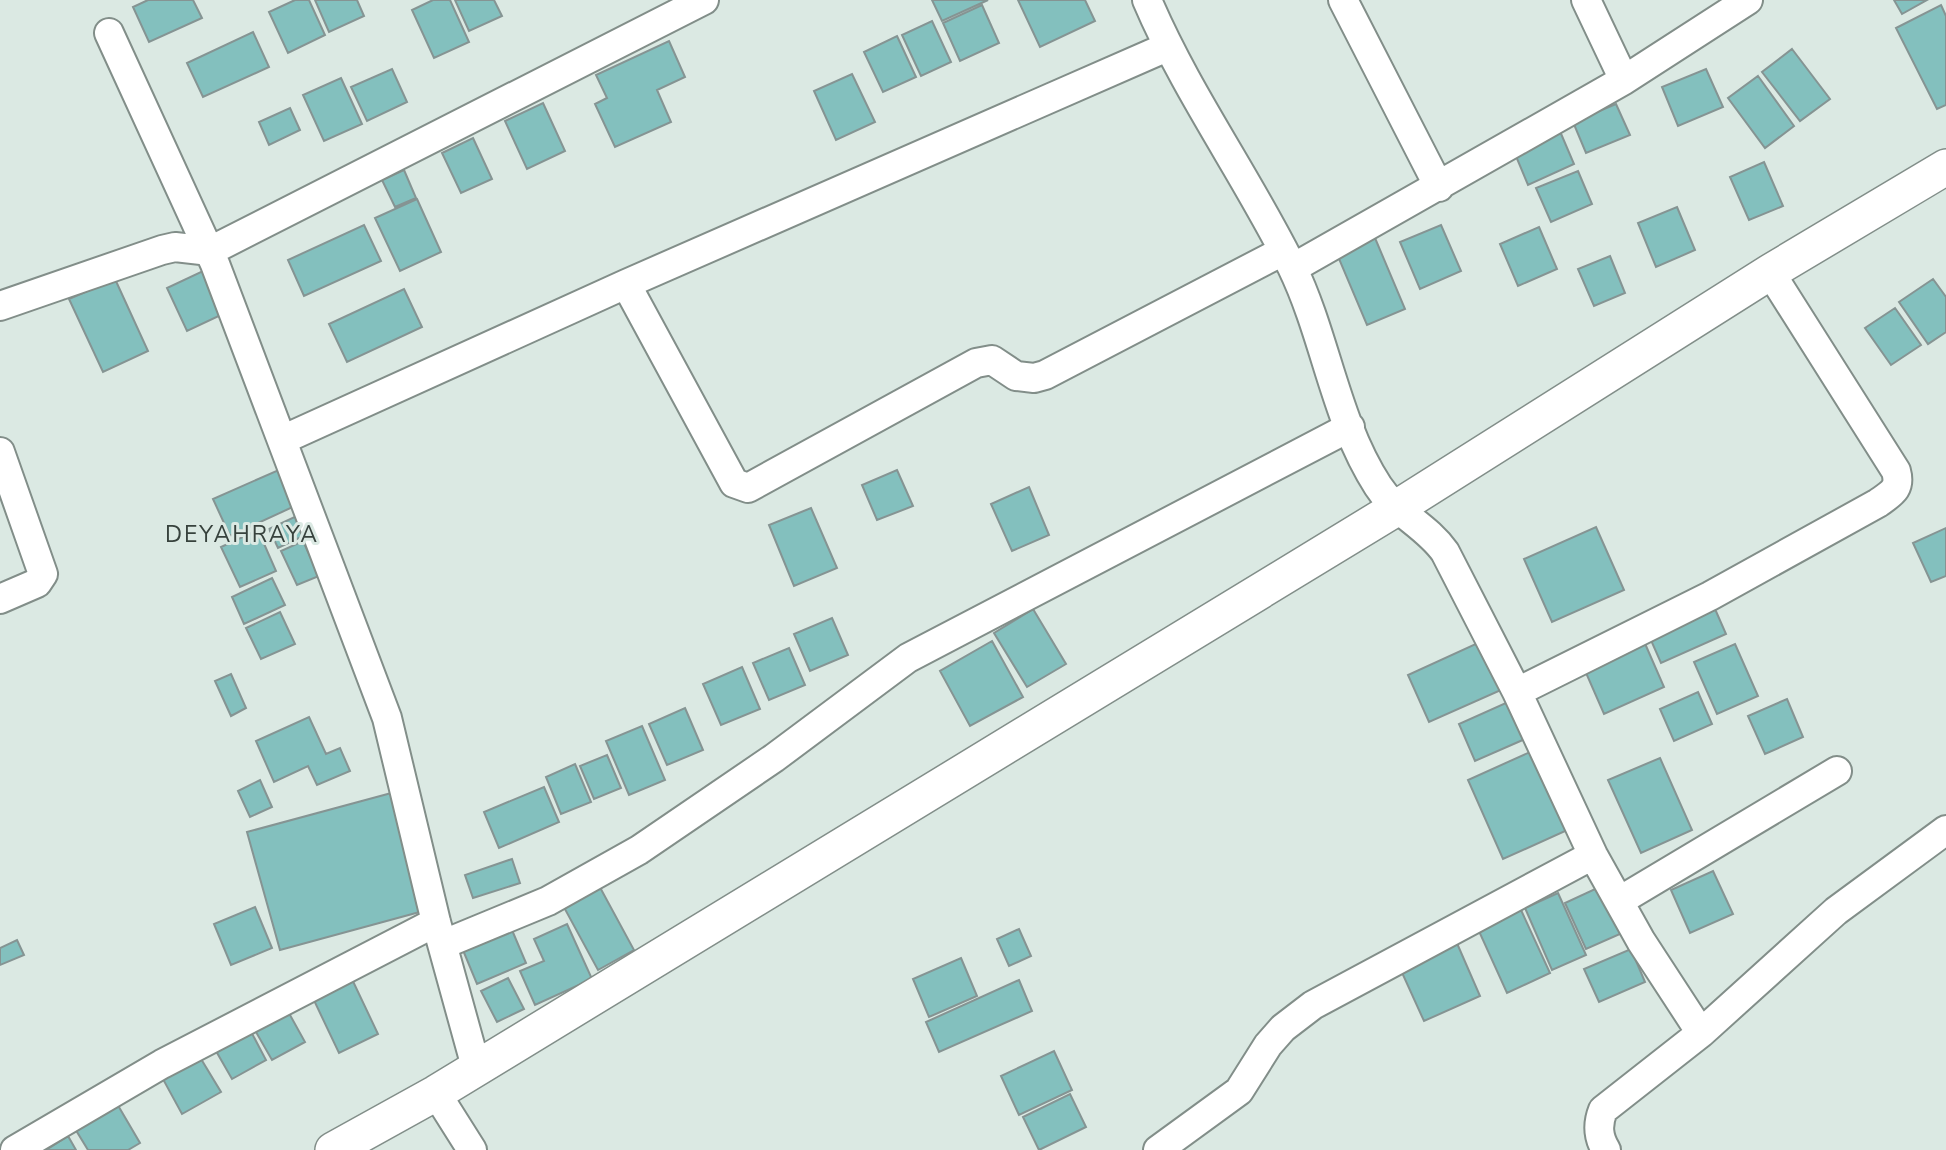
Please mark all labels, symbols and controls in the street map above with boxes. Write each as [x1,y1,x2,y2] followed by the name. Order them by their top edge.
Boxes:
[165,519,319,550] district label: DEYAHRAYA

